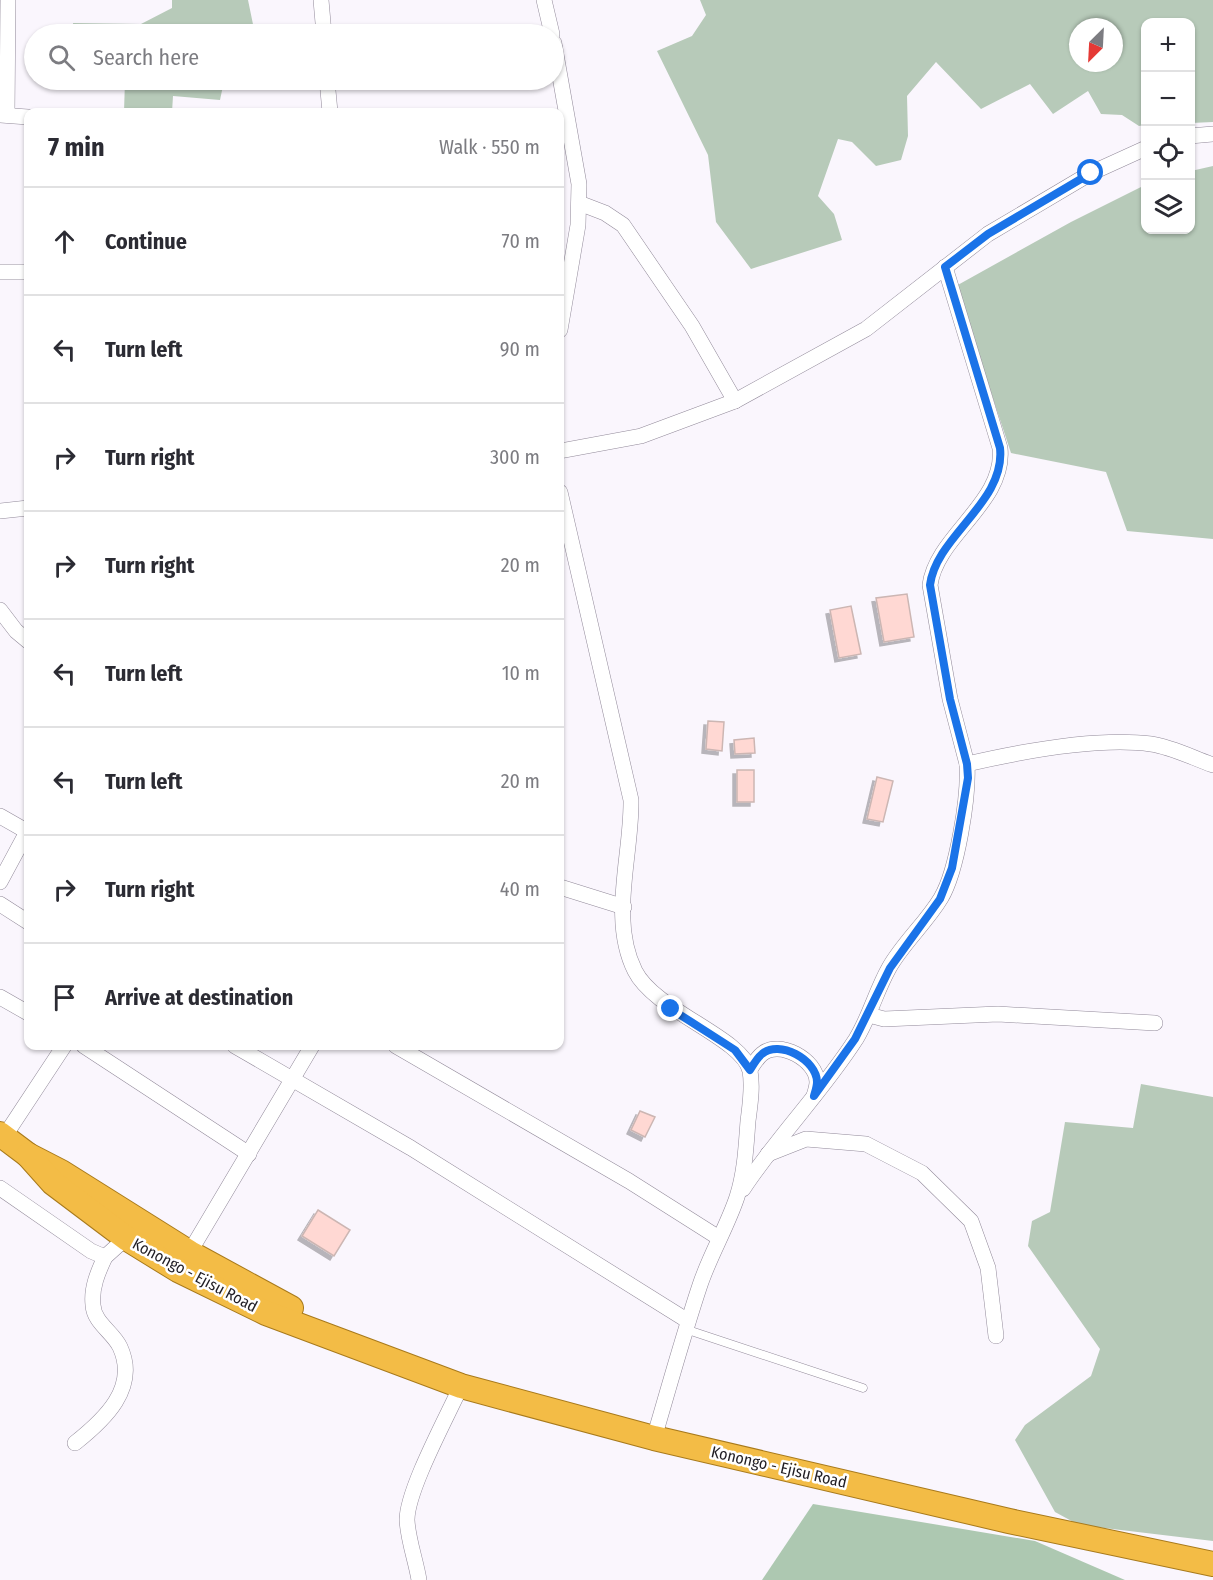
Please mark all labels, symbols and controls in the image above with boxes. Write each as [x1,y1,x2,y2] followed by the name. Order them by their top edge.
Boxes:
[1069,18,1123,72] north arrow
[1141,18,1195,234] map controls
[1141,18,1195,72] button: +
[24,24,564,90] search box
[45,41,78,74] icon: search
[93,44,199,71] text: Search here
[1141,72,1195,126] button: −
[1141,126,1195,180] button: locate
[48,132,105,163] text: 7 min
[439,135,540,159] text: Walk · 550 m
[1077,159,1103,185] route start
[1141,180,1195,234] button: layers
[48,225,81,258] icon: ahead
[105,228,187,255] text: Continue
[502,229,540,253] text: 70 m
[48,333,81,366] icon: left
[105,336,183,363] text: Turn left
[500,337,540,361] text: 90 m
[48,441,81,474] icon: right
[105,444,194,471] text: Turn right
[490,445,540,469] text: 300 m
[48,549,81,582] icon: right
[105,552,194,579] text: Turn right
[501,553,540,577] text: 20 m
[48,657,81,690] icon: left
[105,660,183,687] text: Turn left
[502,661,540,685] text: 10 m
[48,765,81,798] icon: left
[105,768,183,795] text: Turn left
[501,769,540,793] text: 20 m
[48,873,81,906] icon: right
[105,876,194,903] text: Turn right
[500,877,540,901] text: 40 m
[48,981,81,1014] icon: arrive
[105,984,293,1011] text: Arrive at destination
[657,995,683,1021] route end
[129,1234,261,1316] street label: Konongo - Ejisu Road
[709,1442,849,1492] street label: Konongo - Ejisu Road

